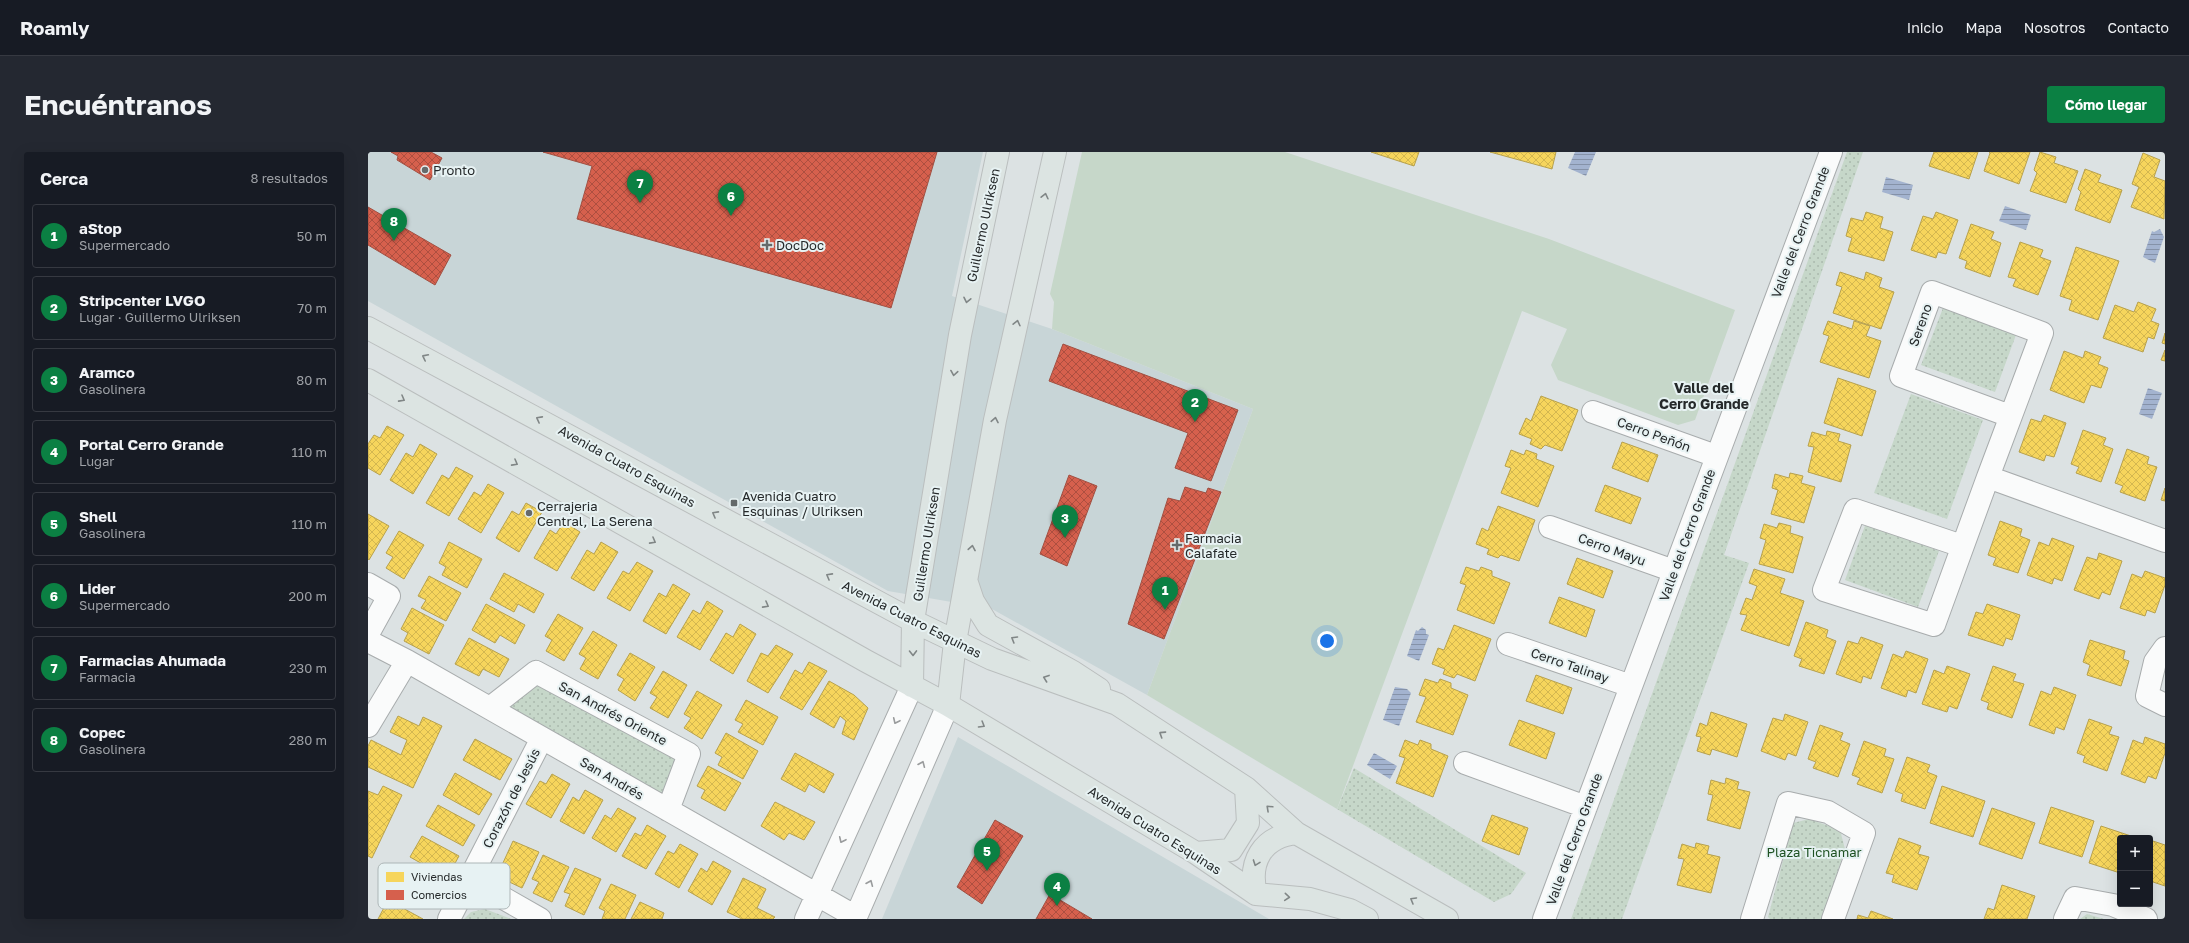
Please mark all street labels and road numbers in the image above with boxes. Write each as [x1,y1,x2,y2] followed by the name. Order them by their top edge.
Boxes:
[1768,164,1832,300] street label: Valle del Cerro Grande
[963,167,1003,283] street label: Guillermo Ulriksen
[1905,301,1935,348] street label: Sereno
[1615,413,1693,455] street label: Cerro Peñón
[556,422,698,510] street label: Avenida Cuatro Esquinas
[1656,467,1718,603] street label: Valle del Cerro Grande
[909,486,943,602] street label: Guillermo Ulriksen
[1576,529,1648,569] street label: Cerro Mayu
[840,577,984,661] street label: Avenida Cuatro Esquinas
[1529,644,1612,686] street label: Cerro Talinay
[556,678,670,748] street label: San Andrés Oriente
[479,745,543,851] street label: Corazón de Jesús
[577,753,647,803] street label: San Andrés
[1543,771,1605,907] street label: Valle del Cerro Grande
[1085,782,1225,878] street label: Avenida Cuatro Esquinas

